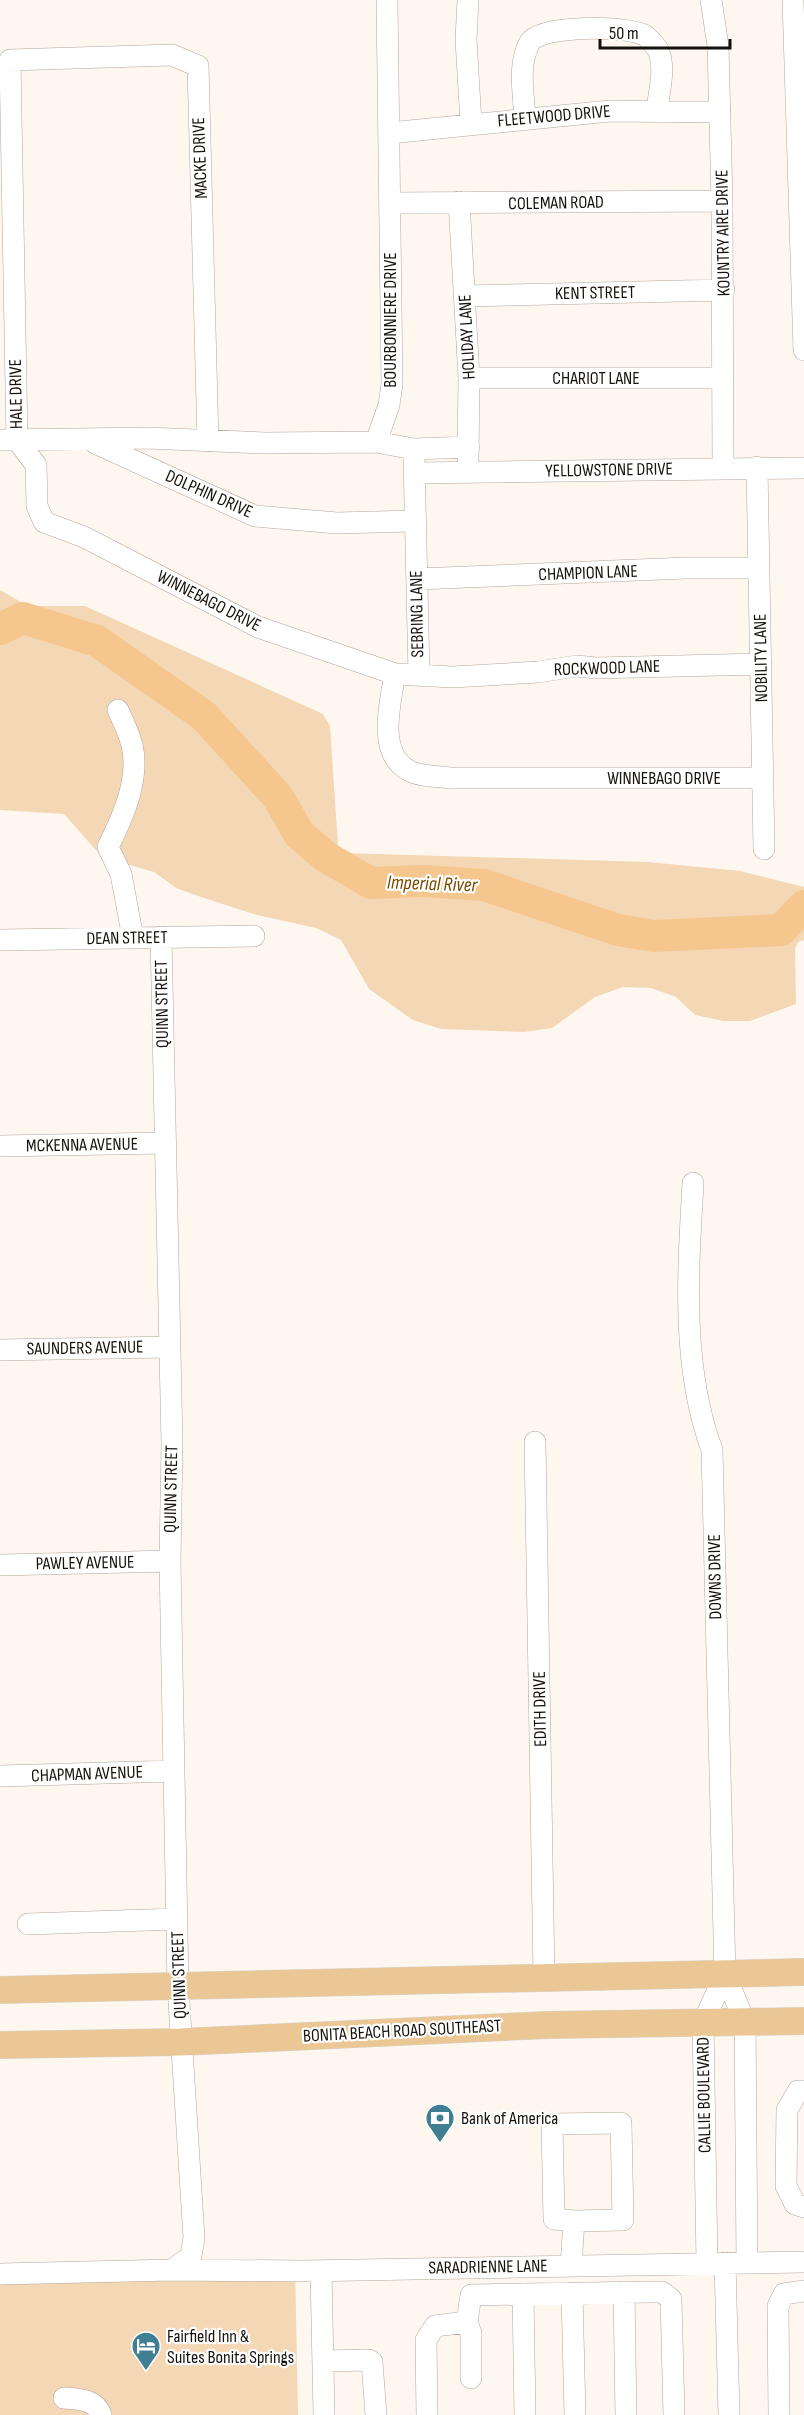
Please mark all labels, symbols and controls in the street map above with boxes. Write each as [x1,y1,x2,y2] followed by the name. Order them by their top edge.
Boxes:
[600,12,730,50] scale bar
[609,23,639,44] text: 50 m
[497,101,611,131] street label: FLEETWOOD DRIVE
[188,117,212,199] street label: MACKE DRIVE
[711,169,735,297] street label: KOUNTRY AIRE DRIVE
[508,192,604,214] street label: COLEMAN ROAD
[380,252,401,388] street label: BOURBONNIERE DRIVE
[555,282,635,304] street label: KENT STREET
[454,294,480,380] street label: HOLIDAY LANE
[5,359,27,429] street label: HALE DRIVE
[552,368,640,389] street label: CHARIOT LANE
[545,458,673,482] street label: YELLOWSTONE DRIVE
[162,465,256,523] street label: DOLPHIN DRIVE
[538,561,638,585] street label: CHAMPION LANE
[154,566,264,636] street label: WINNEBAGO DRIVE
[406,570,428,658] street label: SEBRING LANE
[750,613,772,703] street label: NOBILITY LANE
[553,656,661,680] street label: ROCKWOOD LANE
[607,768,721,789] street label: WINNEBAGO DRIVE
[387,870,479,898] water label: Imperial River
[86,927,168,949] street label: DEAN STREET
[151,960,173,1048] street label: QUINN STREET
[26,1134,138,1156] street label: MCKENNA AVENUE
[26,1336,144,1360] street label: SAUNDERS AVENUE
[160,1445,182,1533] street label: QUINN STREET
[704,1534,726,1620] street label: DOWNS DRIVE
[35,1552,135,1574] street label: PAWLEY AVENUE
[529,1671,551,1747] street label: EDITH DRIVE
[31,1762,143,1786] street label: CHAPMAN AVENUE
[167,1931,191,2019] street label: QUINN STREET
[302,2015,502,2047] street label: BONITA BEACH ROAD SOUTHEAST
[692,2037,716,2153] street label: CALLIE BOULEVARD
[424,2102,456,2144] bank icon: Bank of America
[461,2108,558,2129] place label: Bank of America
[428,2255,548,2279] street label: SARADRIENNE LANE
[167,2326,294,2368] place label: Fairfield Inn & Suites Bonita Springs
[130,2330,162,2372] hotel icon: Fairfield Inn & Suites Bonita Springs

